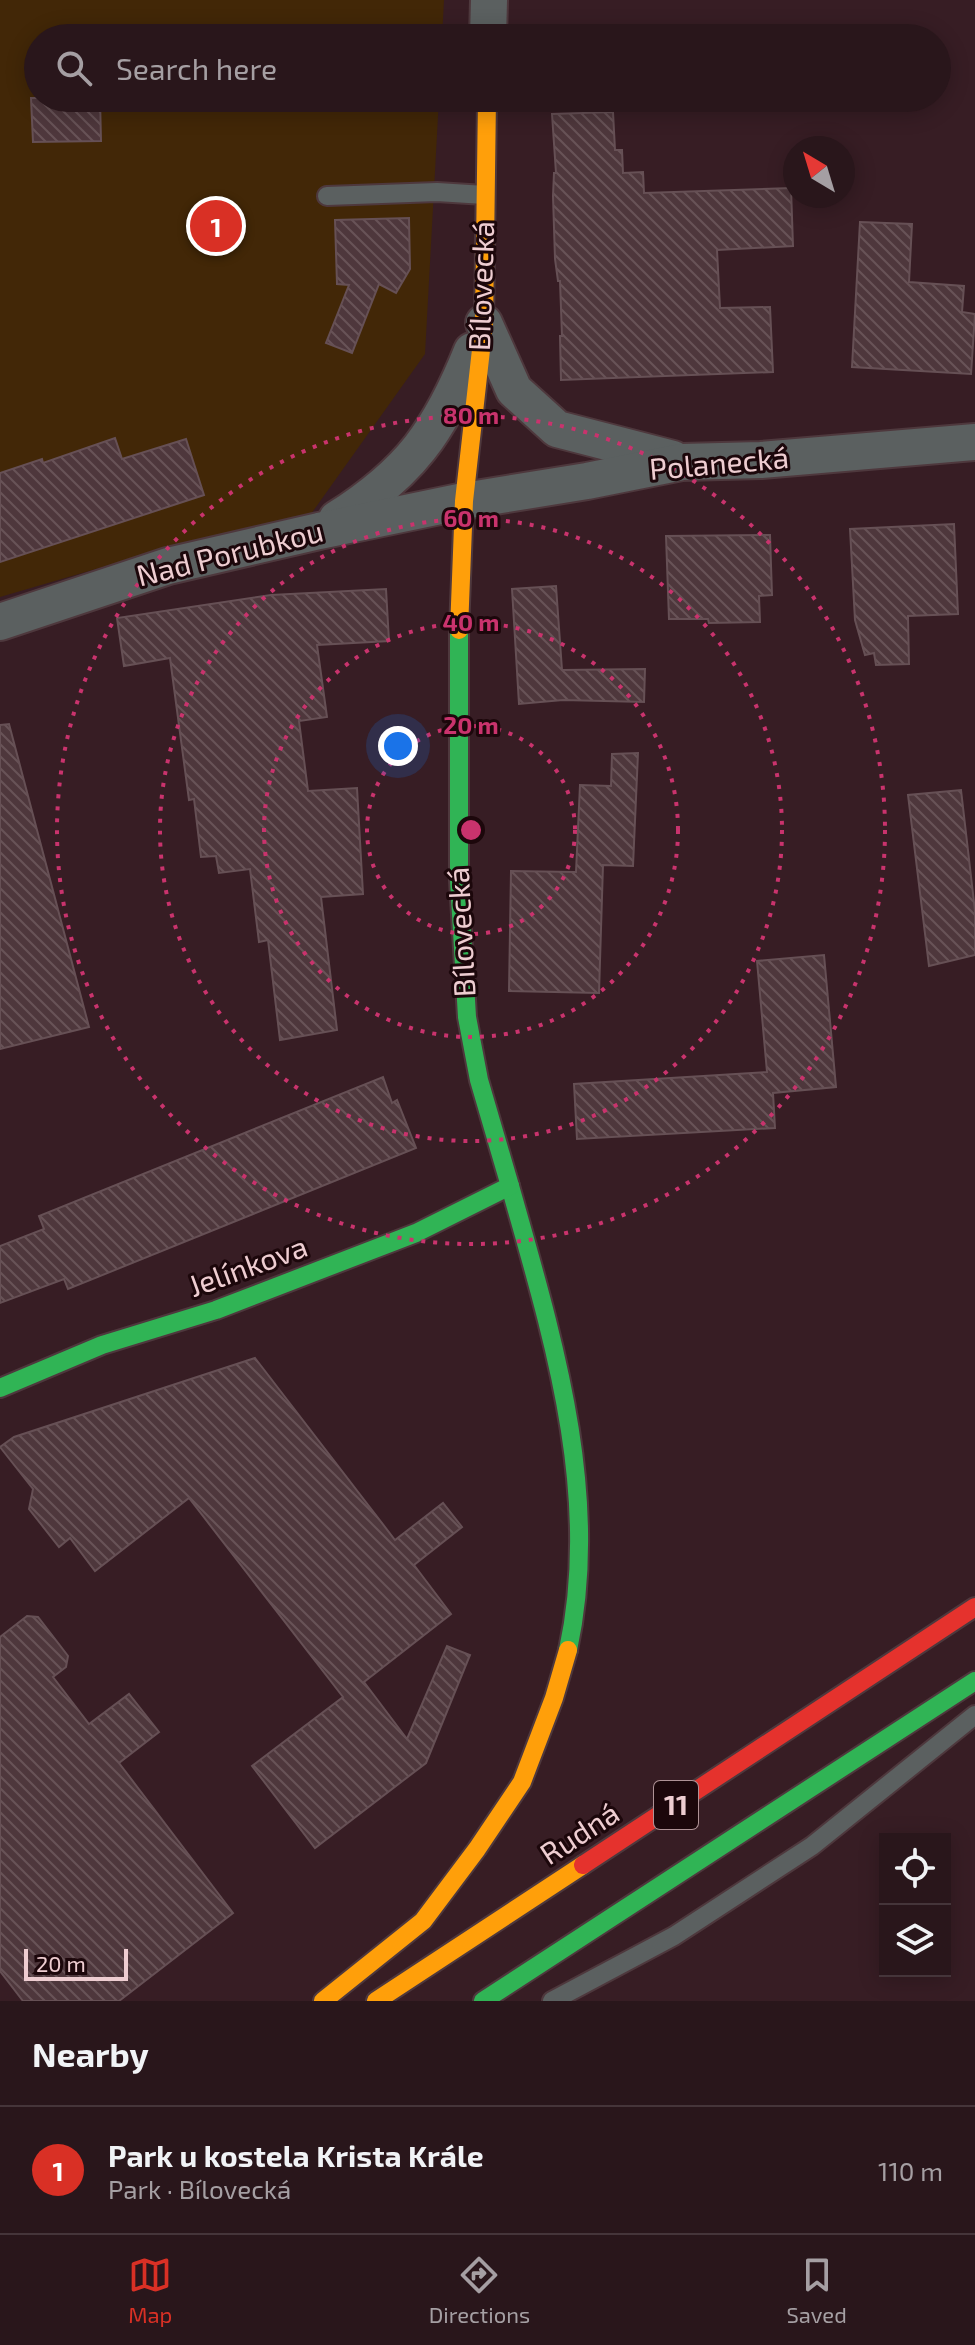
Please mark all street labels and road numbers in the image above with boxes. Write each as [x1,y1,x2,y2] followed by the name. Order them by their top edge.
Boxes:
[460,220,500,352] street label: Bílovecká
[648,438,790,486] street label: Polanecká
[132,511,327,593] street label: Nad Porubkou
[439,866,481,998] street label: Bílovecká
[183,1227,312,1303] street label: Jelínkova
[654,1781,698,1829] road number: 11
[533,1794,625,1871] street label: Rudná

